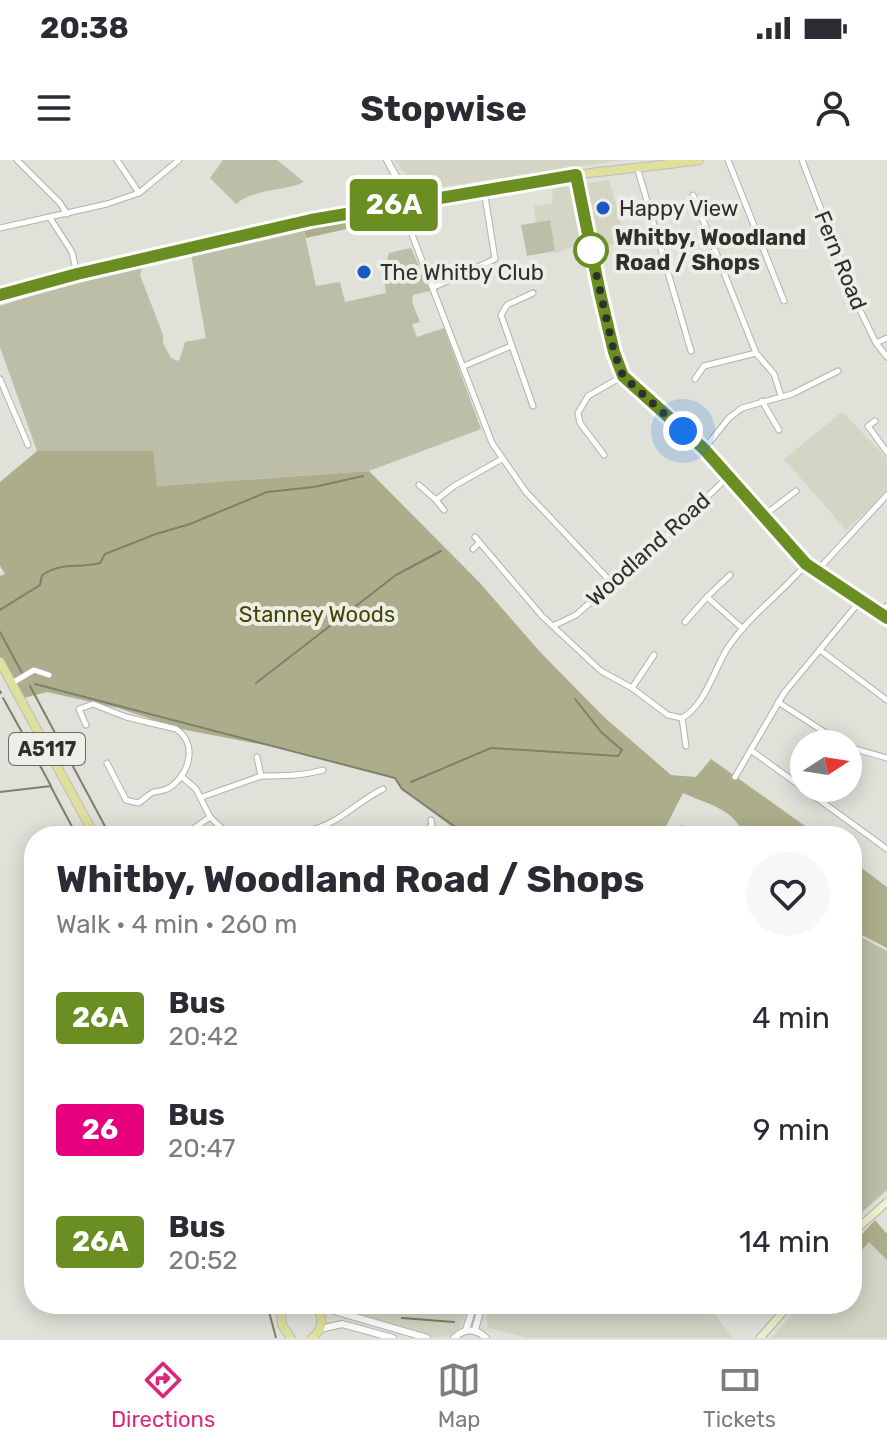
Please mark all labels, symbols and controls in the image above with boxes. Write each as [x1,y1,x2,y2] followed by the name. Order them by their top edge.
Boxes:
[40,10,129,46] text: 20:38
[32,86,76,130] icon: menu
[811,86,855,130] icon: person
[360,87,527,130] text: Stopwise
[348,179,440,231] line badge: 26A
[366,188,422,221] text: 26A
[619,195,738,222] place label: Happy View
[594,199,612,217] marker: Happy View
[809,207,873,314] street label: Fern Road
[615,224,806,276] place label: Whitby, Woodland Road / Shops
[574,233,608,267] marker: Whitby, Woodland Road / Shops
[380,259,544,286] place label: The Whitby Club
[355,263,373,281] marker: The Whitby Club
[663,411,703,451] your location
[581,487,716,612] street label: Woodland Road
[239,601,395,628] park label: Stanney Woods
[790,730,862,802] north arrow
[790,730,862,802] map controls
[9,733,85,765] road number: A5117
[746,852,830,936] button: heart
[56,856,645,902] text: Whitby, Woodland Road / Shops
[56,909,297,940] text: Walk · 4 min · 260 m
[168,985,225,1021] text: Bus
[752,1000,830,1036] text: 4 min
[72,1001,128,1034] text: 26A
[168,1021,238,1052] text: 20:42
[168,1097,225,1133] text: Bus
[753,1112,830,1148] text: 9 min
[82,1113,118,1146] text: 26
[168,1133,235,1164] text: 20:47
[168,1209,225,1245] text: Bus
[739,1224,830,1260] text: 14 min
[72,1225,128,1258] text: 26A
[168,1245,238,1276] text: 20:52
[111,1358,215,1433] tab: Directions
[437,1358,481,1433] tab: Map
[703,1358,776,1433] tab: Tickets

